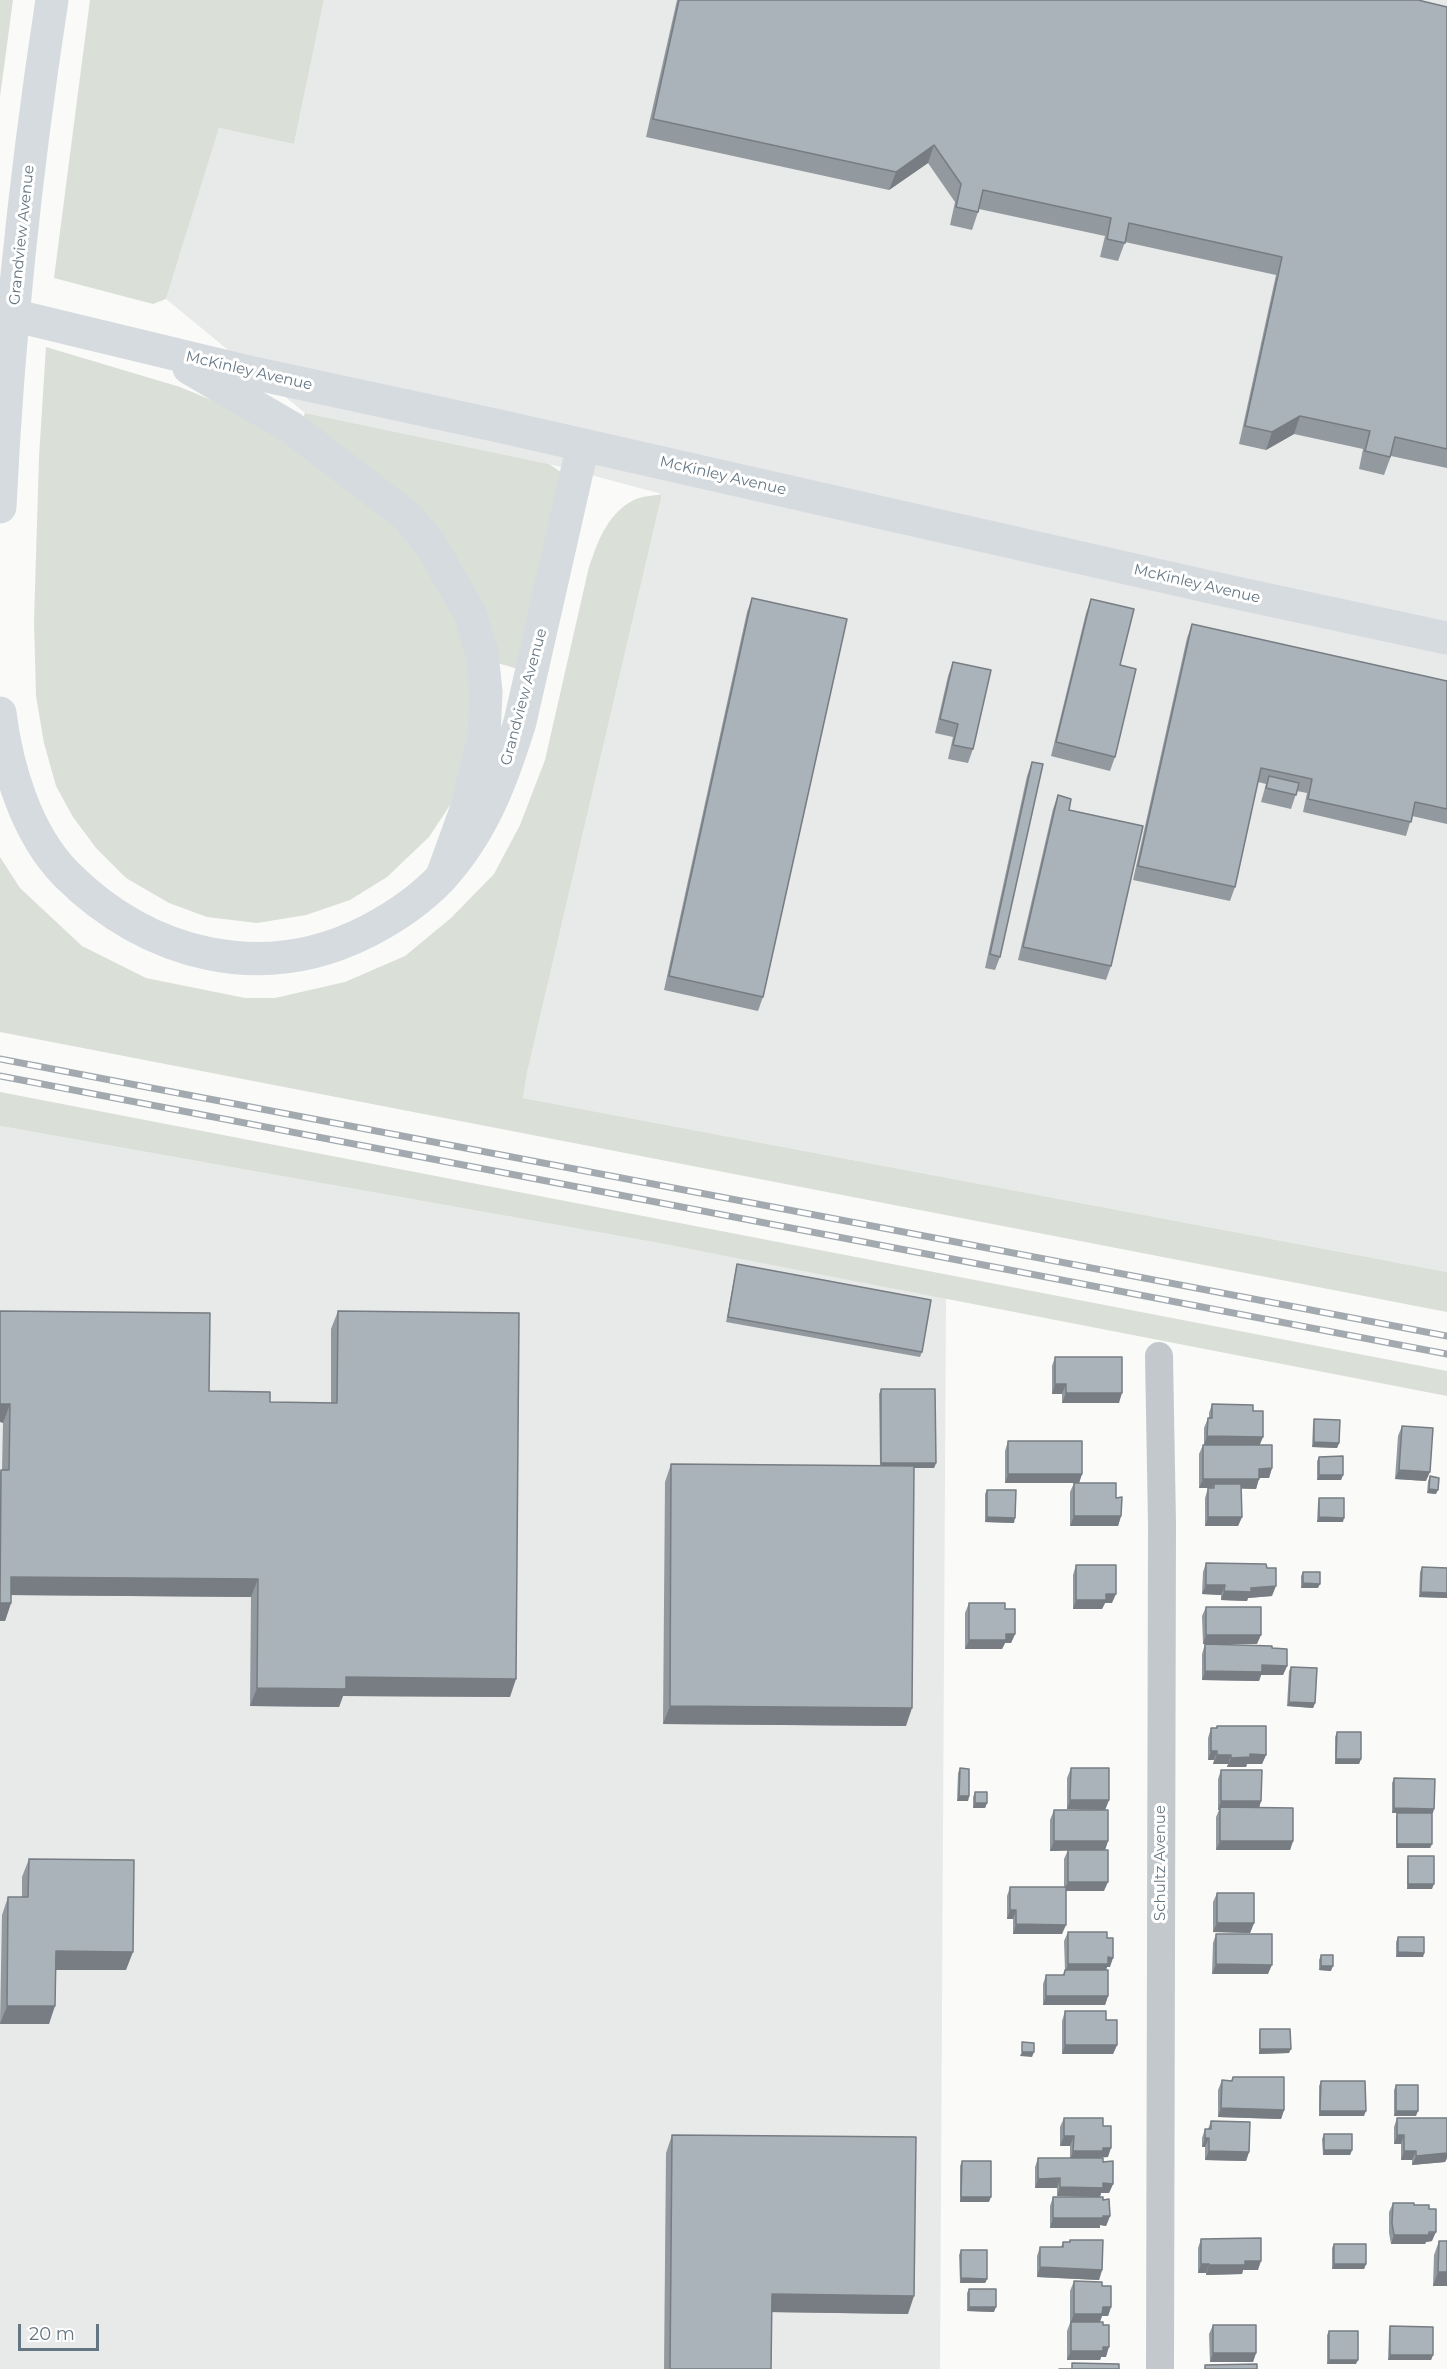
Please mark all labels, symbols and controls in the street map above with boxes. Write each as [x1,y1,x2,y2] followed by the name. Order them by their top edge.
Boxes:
[6,164,38,306] street label: Grandview Avenue
[184,348,314,394] street label: McKinley Avenue
[658,453,788,499] street label: McKinley Avenue
[1132,561,1262,607] street label: McKinley Avenue
[497,627,551,767] street label: Grandview Avenue
[1152,1805,1170,1921] street label: Schultz Avenue
[21,2312,102,2350] scale bar
[29,2323,75,2345] text: 20 m

